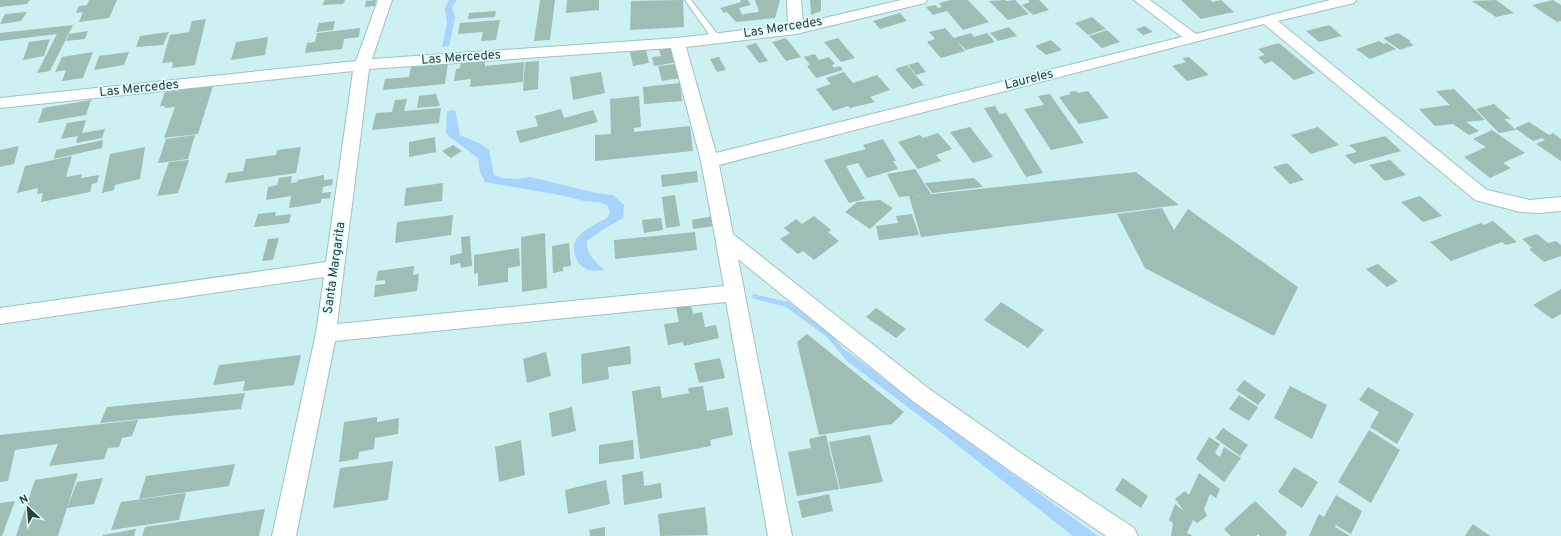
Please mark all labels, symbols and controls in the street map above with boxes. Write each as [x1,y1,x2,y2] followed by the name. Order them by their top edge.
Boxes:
[742,14,824,42] street label: Las Mercedes
[421,47,501,69] street label: Las Mercedes
[1003,66,1055,94] street label: Laureles
[99,77,179,101] street label: Las Mercedes
[321,221,349,315] street label: Santa Margarita
[8,488,48,528] north arrow
[17,492,31,508] text: N

